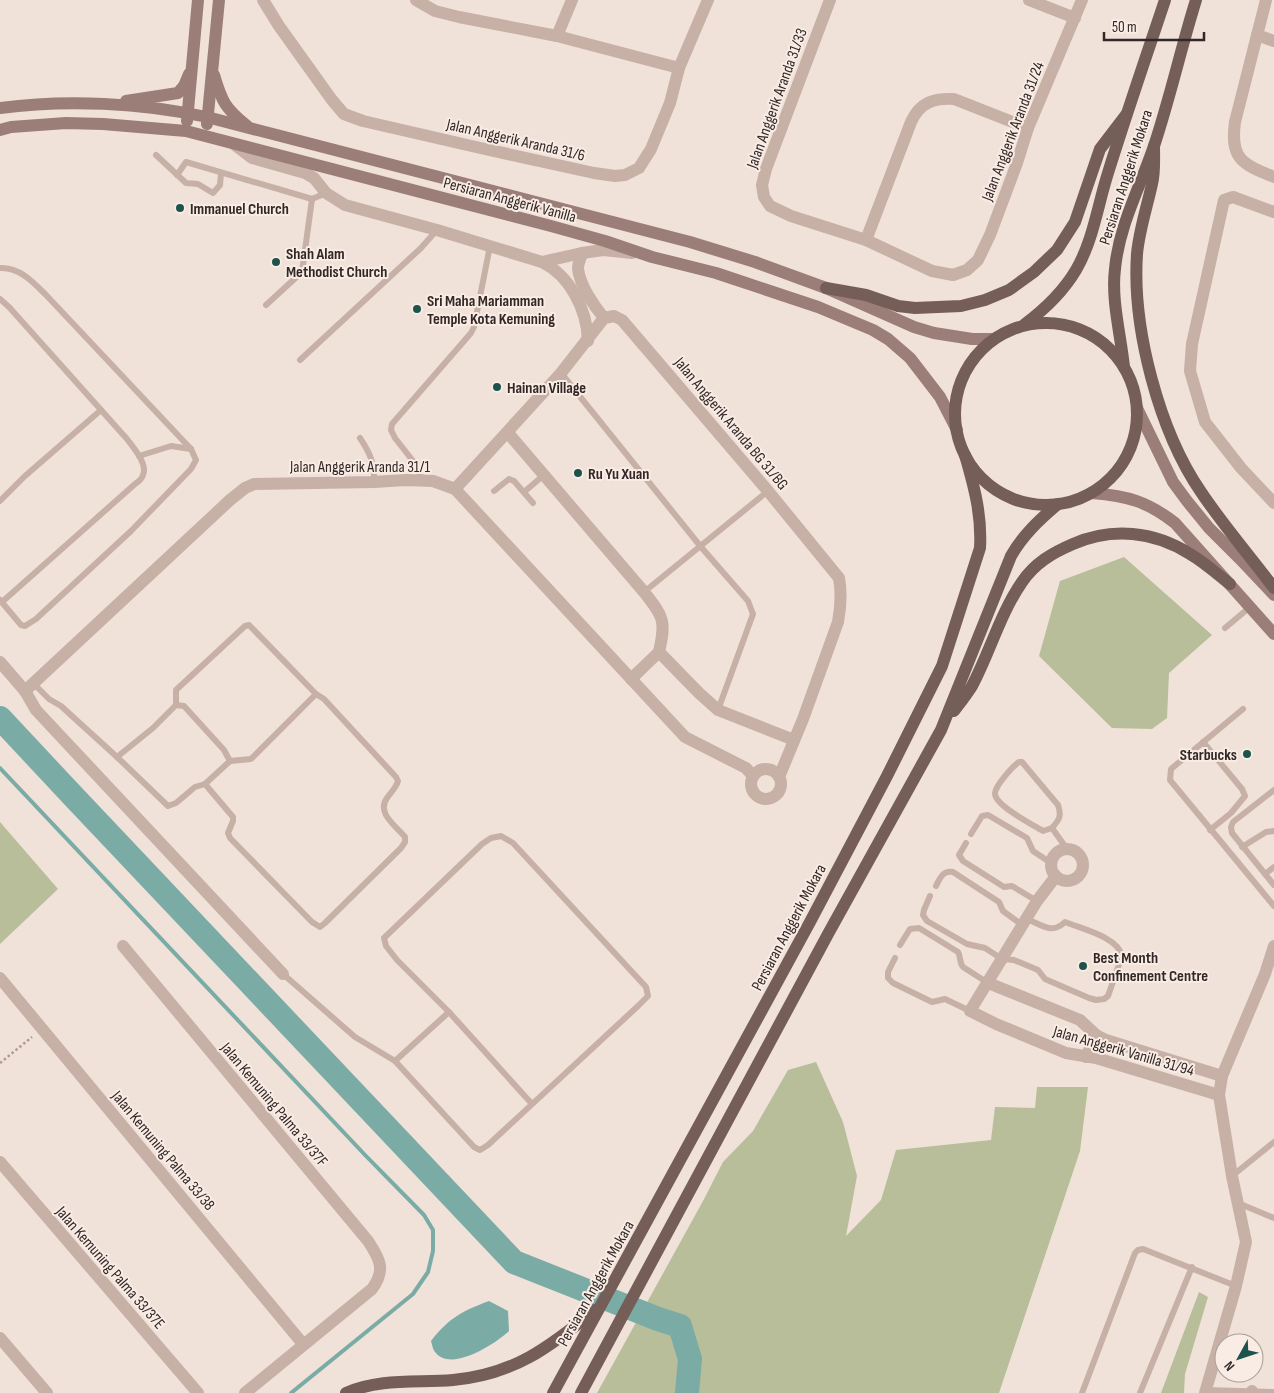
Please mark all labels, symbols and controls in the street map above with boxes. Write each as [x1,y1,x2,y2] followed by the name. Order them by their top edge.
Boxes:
[1104,10,1204,42] scale bar
[1112,18,1137,37] text: 50 m
[743,26,812,172] street label: Jalan Anggerik Aranda 31/33
[978,59,1049,205] street label: Jalan Anggerik Aranda 31/24
[1096,108,1157,247] street label: Persiaran Anggerik Mokara
[444,115,587,166] street label: Jalan Anggerik Aranda 31/6
[441,174,578,227] street label: Persiaran Anggerik Vanilla
[190,200,289,219] place label: Immanuel Church
[174,202,186,214] marker: Immanuel Church
[286,245,387,282] place label: Shah Alam Methodist Church
[270,256,282,268] marker: Shah Alam Methodist Church
[427,292,555,329] place label: Sri Maha Mariamman Temple Kota Kemuning
[411,303,423,315] marker: Sri Maha Mariamman Temple Kota Kemuning
[669,353,792,494] street label: Jalan Anggerik Aranda BG 31/BG
[507,379,586,398] place label: Hainan Village
[491,381,503,393] marker: Hainan Village
[289,458,430,477] street label: Jalan Anggerik Aranda 31/1
[588,465,649,484] place label: Ru Yu Xuan
[572,467,584,479] marker: Ru Yu Xuan
[1180,746,1237,765] place label: Starbucks
[1241,748,1253,760] marker: Starbucks
[748,861,831,994] street label: Persiaran Anggerik Mokara
[1093,949,1208,986] place label: Best Month Confinement Centre
[1077,960,1089,972] marker: Best Month Confinement Centre
[1050,1022,1197,1081] street label: Jalan Anggerik Vanilla 31/94
[216,1038,331,1171] street label: Jalan Kemuning Palma 33/37F
[107,1086,218,1215] street label: Jalan Kemuning Palma 33/38
[51,1202,168,1333] street label: Jalan Kemuning Palma 33/37E
[554,1218,639,1350] street label: Persiaran Anggerik Mokara
[1214,1333,1264,1383] north arrow
[1221,1358,1238,1374] text: N

